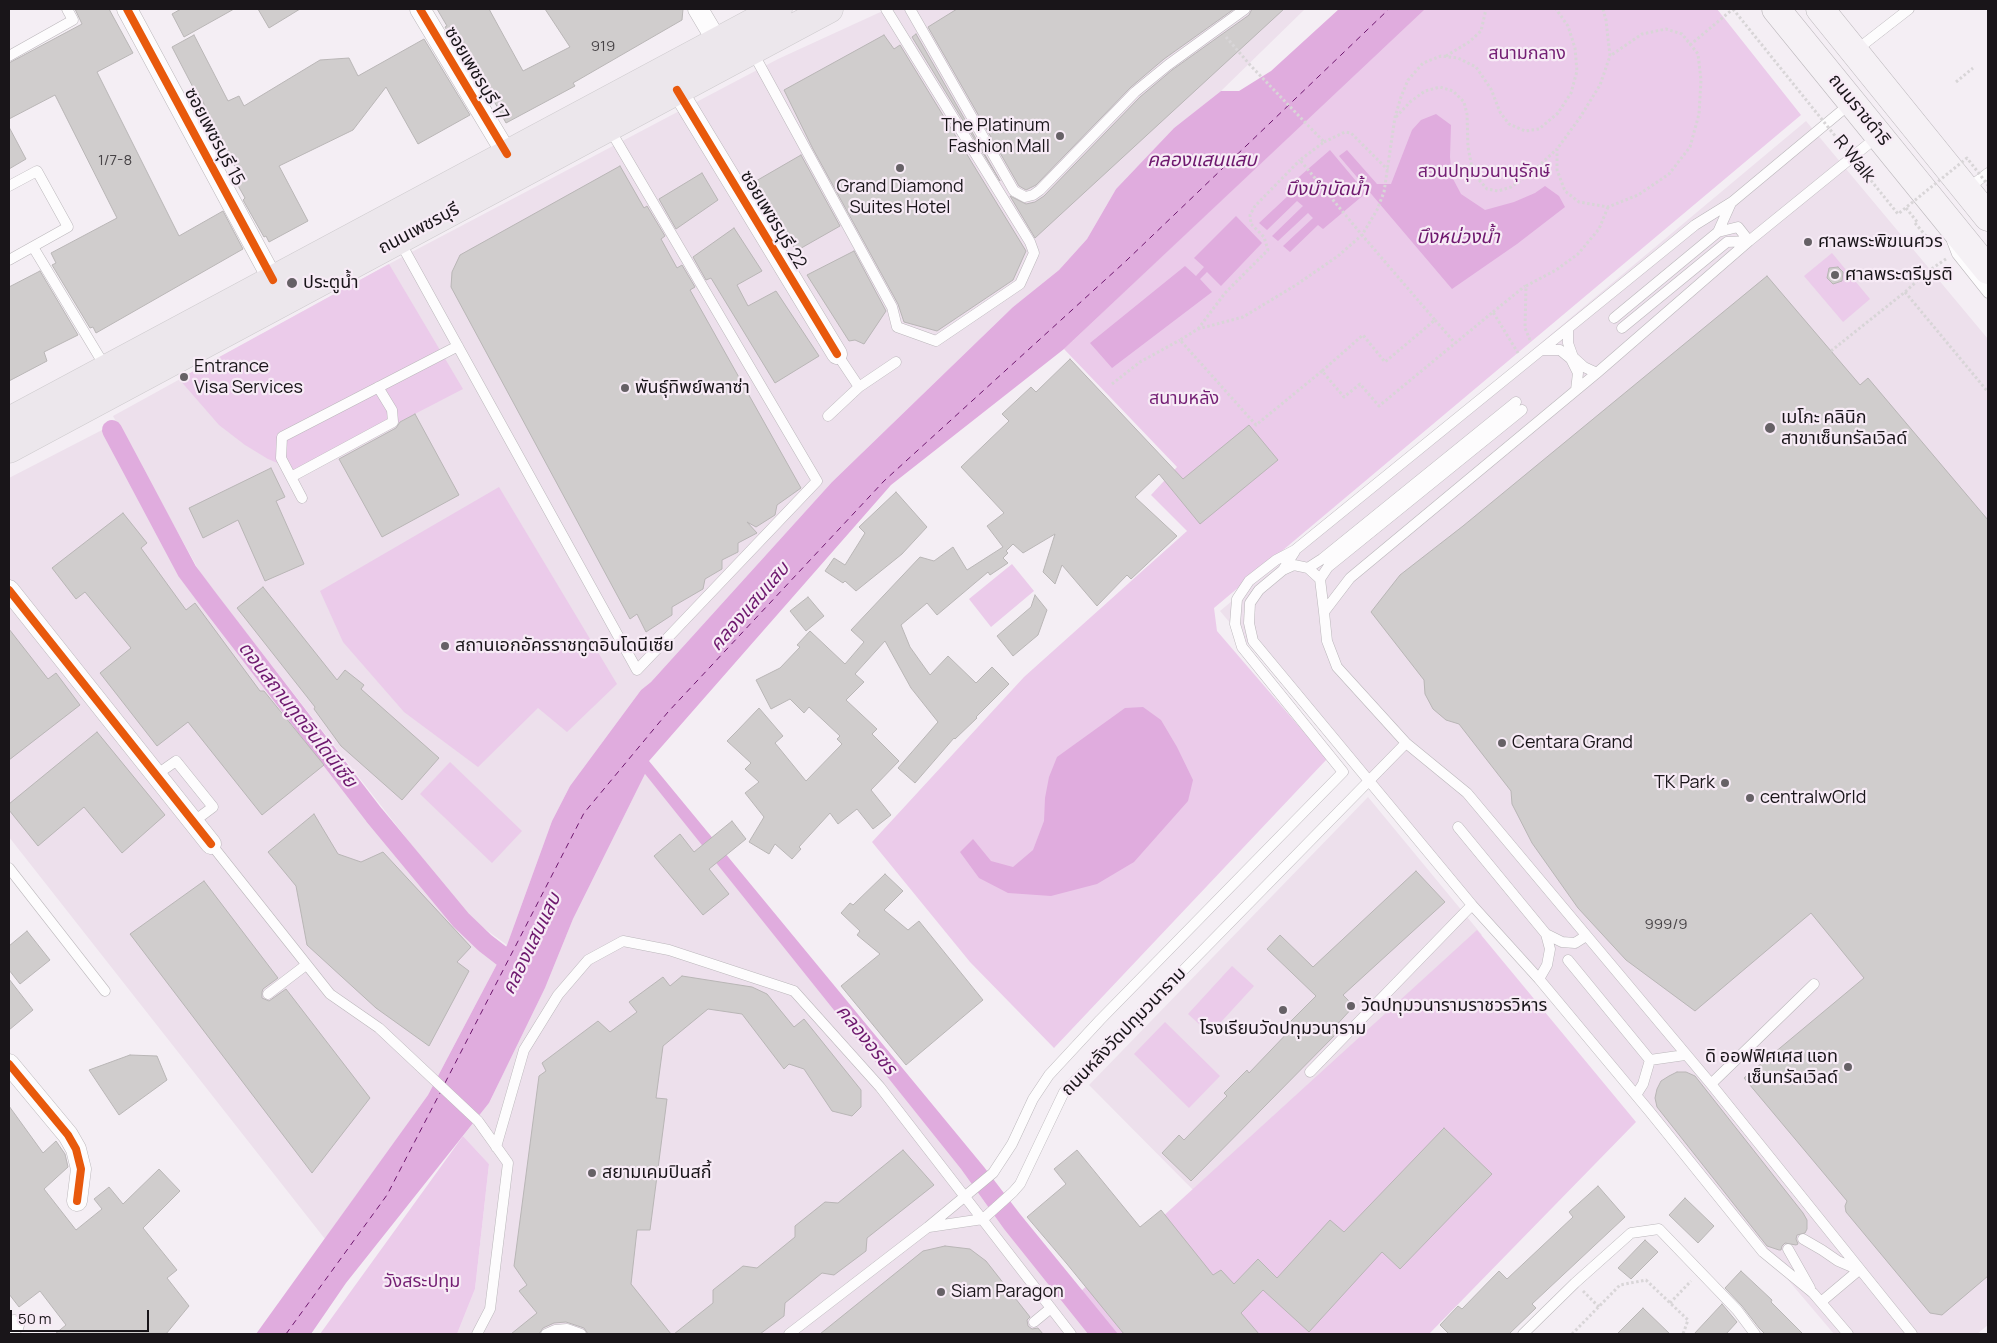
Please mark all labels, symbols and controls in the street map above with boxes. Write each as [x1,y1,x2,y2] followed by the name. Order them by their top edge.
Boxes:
[439,23,513,125] street label: ซอยเพชรบุรี 17
[591,38,615,56] house number: 919
[1488,43,1566,65] park label: สนามกลาง
[1824,70,1894,150] street label: ถนนราชดำริ
[179,84,249,190] street label: ซอยเพชรบุรี 15
[941,115,1050,158] place label: The Platinum Fashion Mall
[1054,130,1066,142] marker: The Platinum Fashion Mall
[1829,131,1879,187] street label: R Walk
[1147,150,1257,172] water label: คลองแสนแสบ
[98,152,132,170] house number: 1/7-8
[1418,161,1550,183] park label: สวนปทุมวนานุรักษ์
[894,162,906,174] marker: Grand Diamond Suites Hotel
[735,167,811,273] street label: ซอยเพชรบุรี 22
[836,176,964,218] place label: Grand Diamond Suites Hotel
[1285,179,1369,201] water label: บึงบำบัดน้ำ
[375,199,463,259] street label: ถนนเพชรบุรี
[1416,227,1500,249] water label: บึงหน่วงน้ำ
[1818,231,1943,253] place label: ศาลพระพิฆเนศวร
[1802,236,1814,248] marker: ศาลพระพิฆเนศวร
[1845,264,1953,286] place label: ศาลพระตรีมูรติ
[1829,269,1841,281] marker: ศาลพระตรีมูรติ
[303,272,359,294] place label: ประตูน้ำ
[285,276,299,290] marker: ประตูน้ำ
[194,356,303,398] place label: Entrance Visa Services
[178,371,190,383] marker: Entrance Visa Services
[635,377,750,399] place label: พันธุ์ทิพย์พลาซ่า
[619,382,631,394] marker: พันธุ์ทิพย์พลาซ่า
[1149,388,1219,410] park label: สนามหลัง
[1781,407,1907,449] place label: เมโกะ คลินิก สาขาเซ็นทรัลเวิลด์
[1763,421,1777,435] marker: เมโกะ คลินิก สาขาเซ็นทรัลเวิลด์
[705,558,795,656] water label: คลองแสนแสบ
[455,635,674,657] place label: สถานเอกอัครราชทูตอินโดนีเซีย
[233,638,361,792] water label: ตอนสถานทูตอินโดนีเซีย
[439,640,451,652] marker: สถานเอกอัครราชทูตอินโดนีเซีย
[1512,732,1633,754] place label: Centara Grand
[1496,737,1508,749] marker: Centara Grand
[1654,772,1715,794] place label: TK Park
[1719,777,1731,789] marker: TK Park
[1760,787,1866,809] place label: centralwOrld
[1744,792,1756,804] marker: centralwOrld
[498,890,566,998] water label: คลองแสนแสบ
[1644,916,1688,934] house number: 999/9
[1057,963,1191,1101] street label: ถนนหลังวัดปทุมวนาราม
[1361,995,1547,1017] place label: วัดปทุมวนารามราชวรวิหาร
[831,1000,901,1080] water label: คลองอรชร
[1345,1000,1357,1012] marker: วัดปทุมวนารามราชวรวิหาร
[1277,1004,1289,1016] marker: โรงเรียนวัดปทุมวนาราม
[1200,1018,1366,1040] place label: โรงเรียนวัดปทุมวนาราม
[1705,1046,1838,1088] place label: ดิ ออฟฟิศเศส แอท เซ็นทรัลเวิลด์
[1842,1061,1854,1073] marker: ดิ ออฟฟิศเศส แอท เซ็นทรัลเวิลด์
[602,1162,712,1184] place label: สยามเคมปินสกี้
[586,1167,598,1179] marker: สยามเคมปินสกี้
[384,1271,460,1293] park label: วังสระปทุม
[951,1281,1064,1303] place label: Siam Paragon
[935,1286,947,1298] marker: Siam Paragon
[12,1300,151,1332] scale bar
[18,1308,52,1329] text: 50 m

